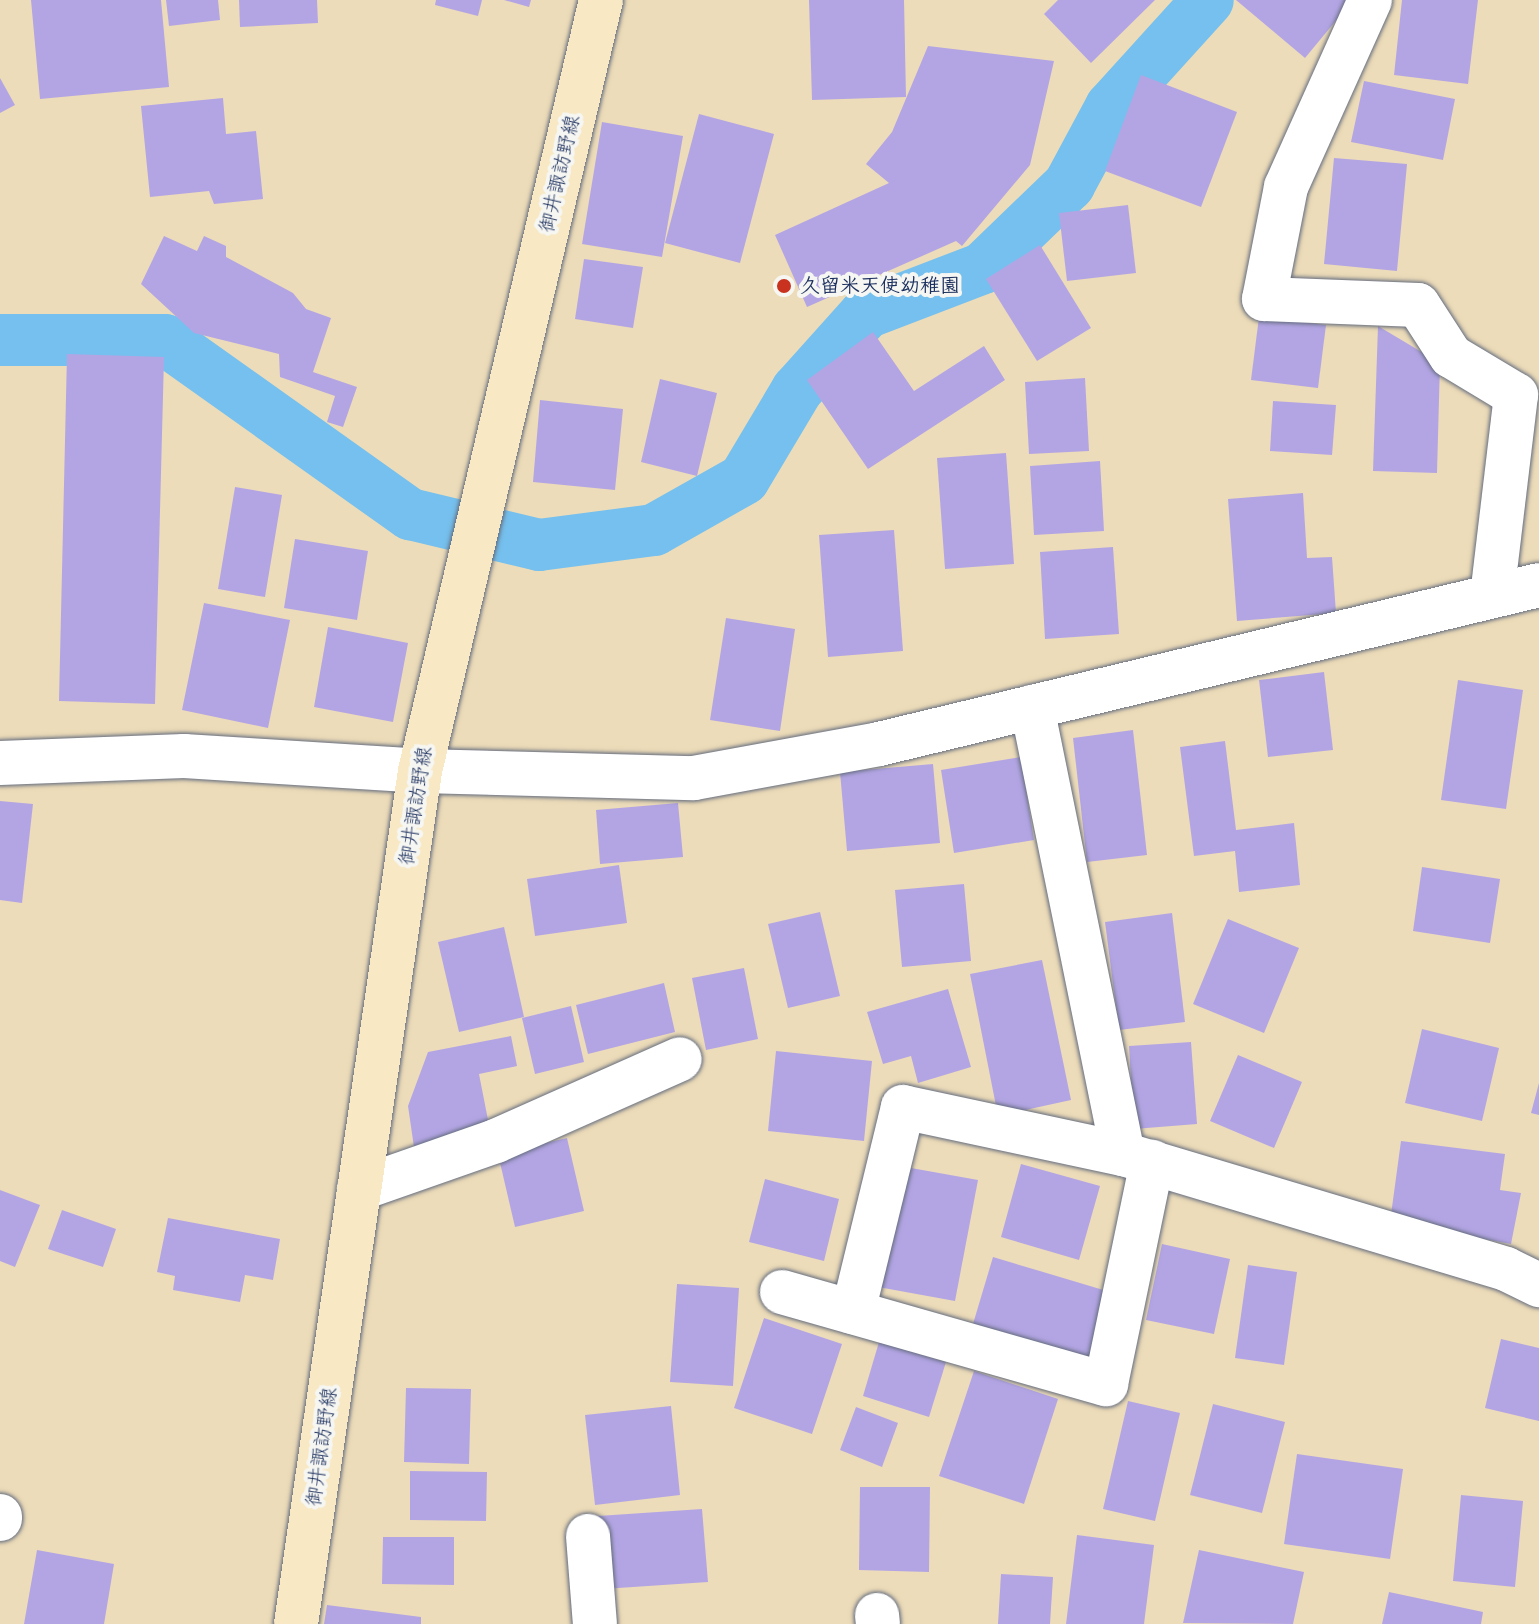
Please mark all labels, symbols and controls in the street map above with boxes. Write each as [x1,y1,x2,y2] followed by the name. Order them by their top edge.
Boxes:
[535,113,585,235] street label: 御井諏訪野線
[800,274,960,298] place label: 久留米天使幼稚園
[775,277,793,295] marker: 久留米天使幼稚園
[395,745,437,867] street label: 御井諏訪野線
[302,1386,342,1508] street label: 御井諏訪野線

